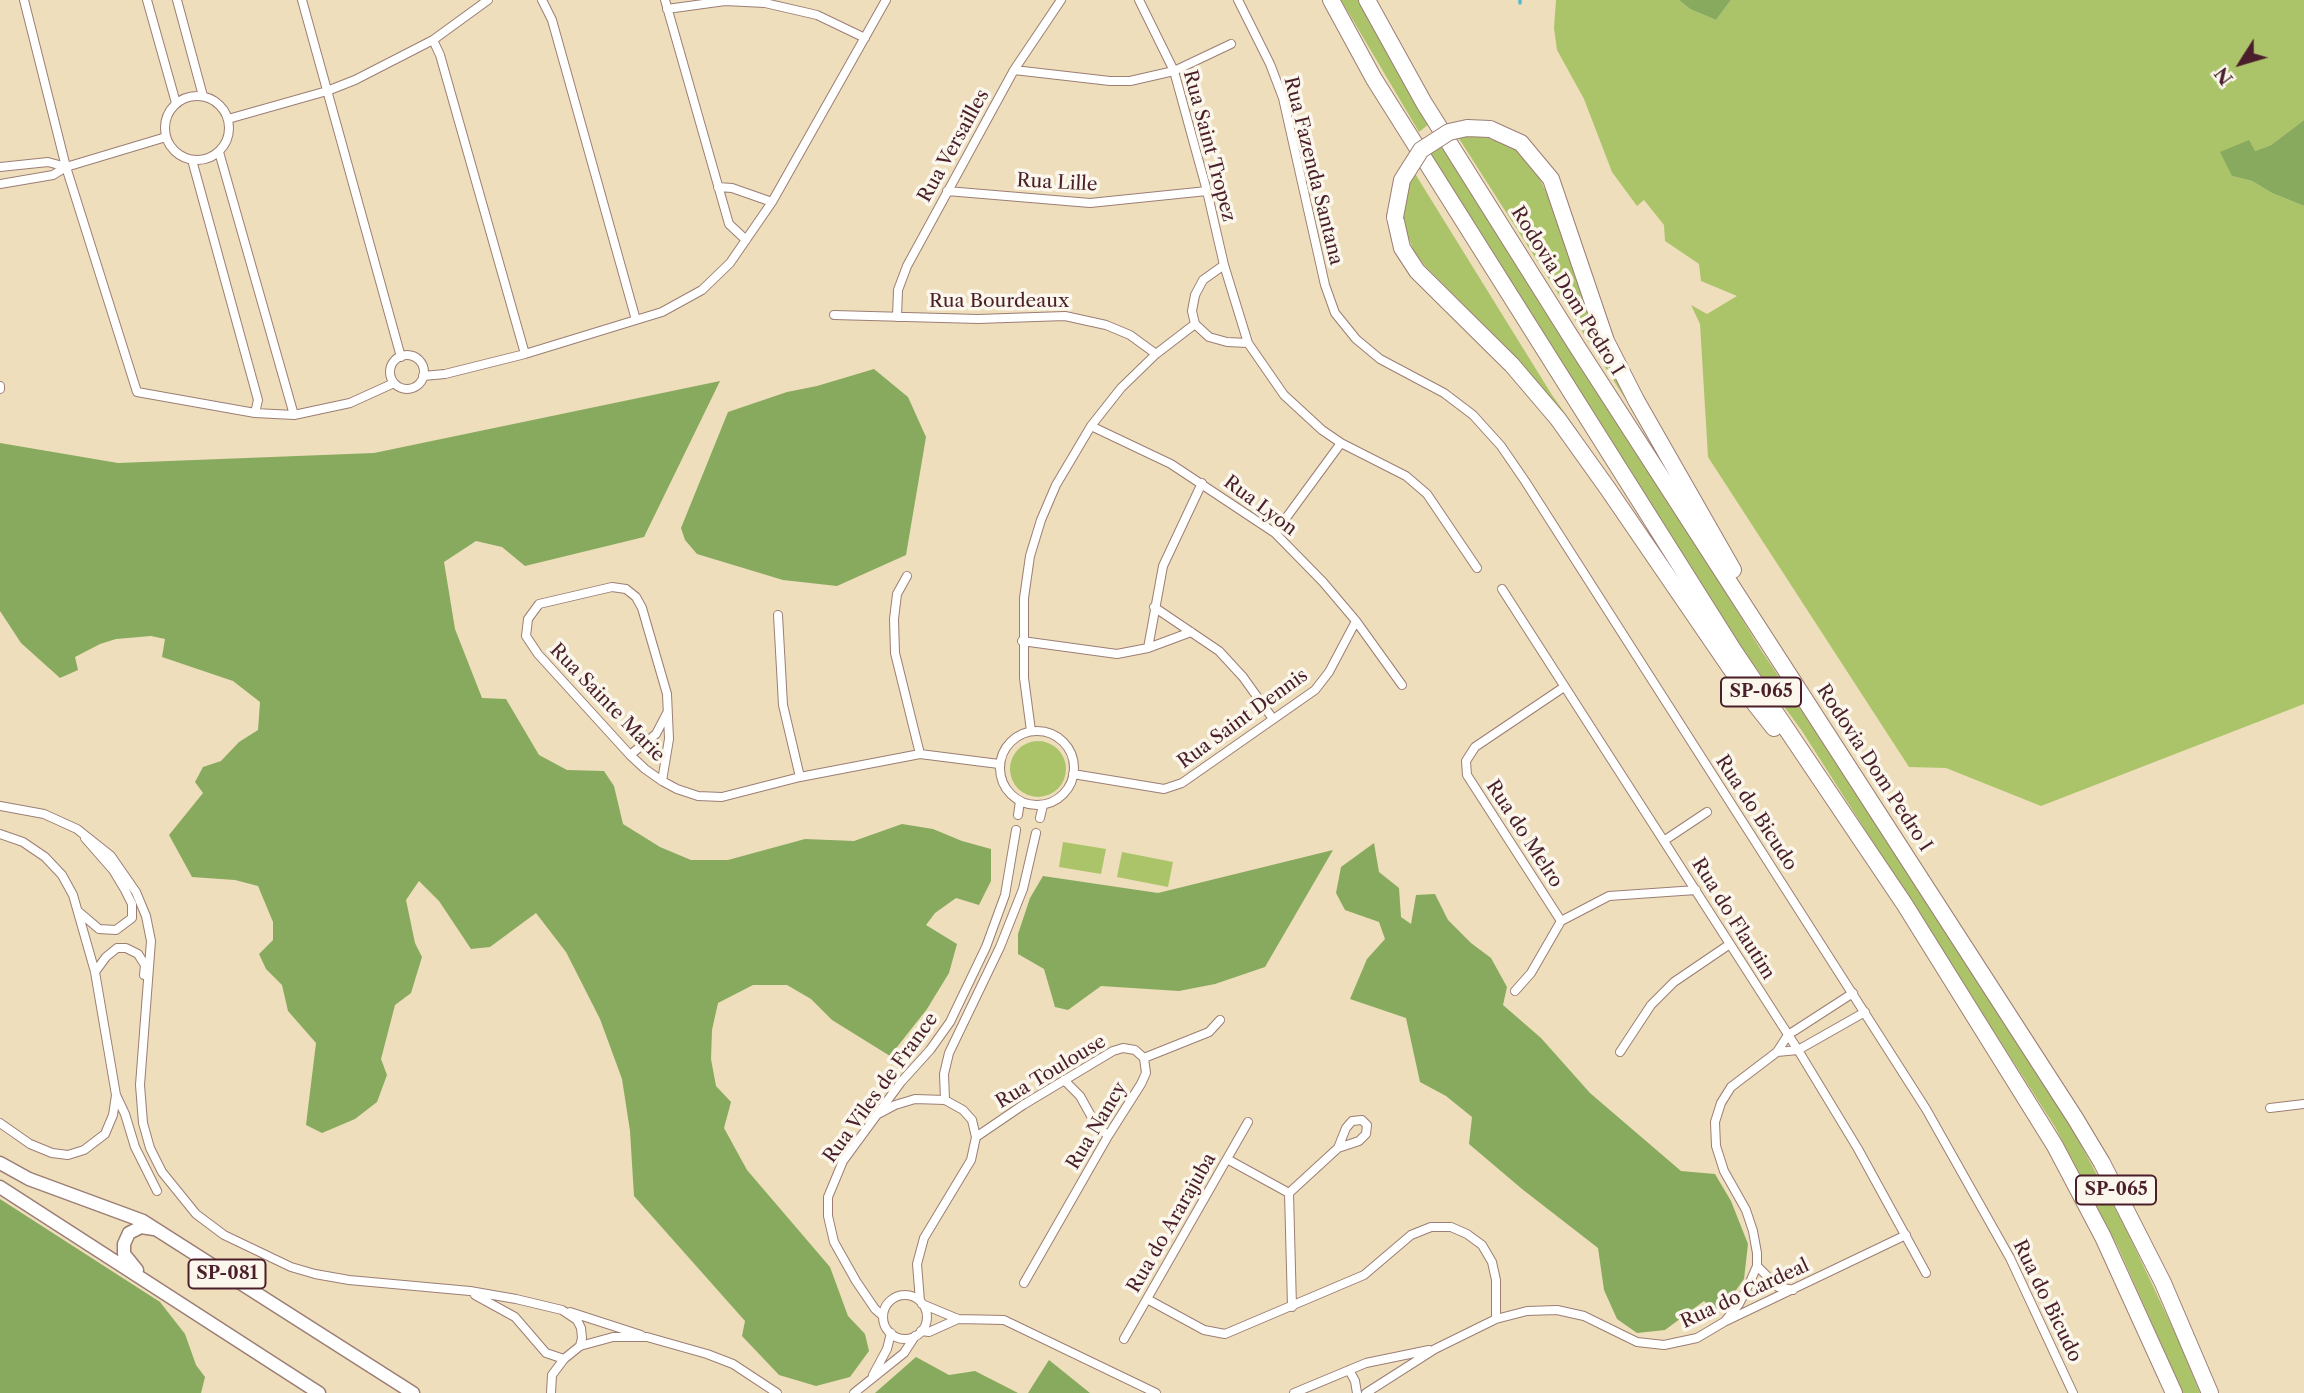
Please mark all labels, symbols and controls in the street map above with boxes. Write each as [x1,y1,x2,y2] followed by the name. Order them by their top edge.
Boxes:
[2206,28,2276,98] north arrow
[2210,62,2238,89] text: N
[1178,68,1240,224] street label: Rua Saint Tropez
[1279,75,1347,267] street label: Rua Fazenda Santana
[914,86,994,206] street label: Rua Versailles
[1016,170,1098,196] street label: Rua Lille
[1506,202,1628,380] street label: Rodovia Dom Pedro I
[929,291,1069,313] street label: Rua Bourdeaux
[1219,471,1301,541] street label: Rua Lyon
[545,639,669,767] street label: Rua Sainte Marie
[1173,664,1313,774] street label: Rua Saint Dennis
[1721,678,1801,706] road number: SP-065
[1811,680,1937,856] street label: Rodovia Dom Pedro I
[1710,751,1802,875] street label: Rua do Bicudo
[1481,776,1567,892] street label: Rua do Melro
[1687,854,1779,984] street label: Rua do Flautim
[819,1009,943,1167] street label: Rua Viles de France
[992,1030,1110,1114] street label: Rua Toulouse
[1062,1078,1132,1174] street label: Rua Nancy
[1123,1149,1221,1297] street label: Rua do Ararajuba
[2076,1176,2156,1204] road number: SP-065
[2008,1236,2086,1366] street label: Rua do Bicudo
[1677,1254,1813,1334] street label: Rua do Cardeal
[188,1260,266,1288] road number: SP-081

